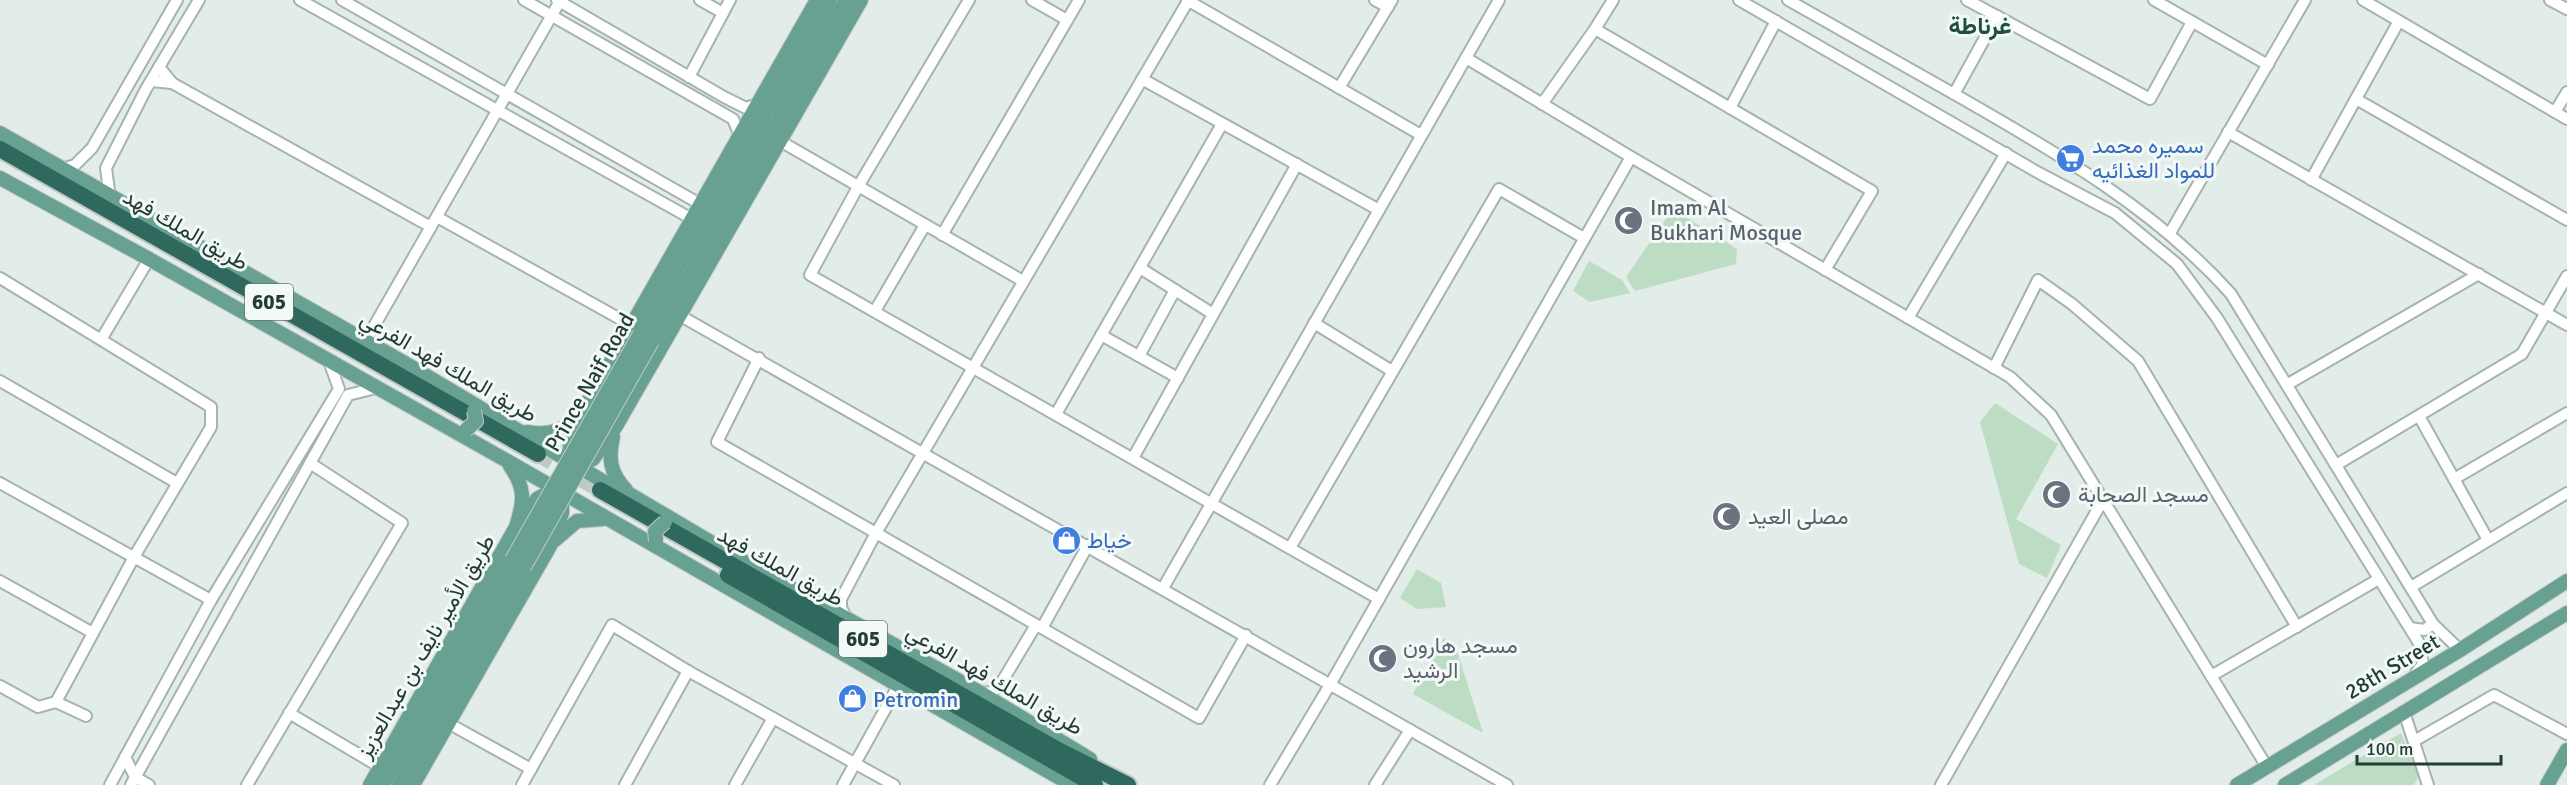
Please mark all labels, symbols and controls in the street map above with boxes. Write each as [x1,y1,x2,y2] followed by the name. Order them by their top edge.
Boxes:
[1949,11,2011,41] district label: غرناطة
[2092,132,2215,184] place label: سميره محمد للمواد الغذائيه
[2055,142,2087,174] supermarket icon: سميره محمد للمواد الغذائيه
[118,183,253,276] street label: طريق الملك فهد
[1650,194,1802,246] place label: Imam Al Bukhari Mosque
[1613,204,1645,236] mosque icon: Imam Al Bukhari Mosque
[245,284,293,320] road number: 605
[353,305,542,432] street label: طريق الملك فهد الفرعي
[539,308,640,457] street label: Prince Naif Road
[2041,478,2073,510] mosque icon: مسجد الصحابة
[2078,481,2209,508] place label: مسجد الصحابة
[1711,500,1743,532] mosque icon: مصلى العيد
[1748,503,1848,530] place label: مصلى العيد
[713,521,849,612] street label: طريق الملك فهد
[1050,524,1082,556] shop icon: خياط
[1087,527,1132,554] place label: خياط
[350,530,501,764] street label: طريق الأمير نايف بن عبدالعزيز
[899,618,1088,745] street label: طريق الملك فهد الفرعي
[839,621,887,657] road number: 605
[2340,628,2445,705] street label: 28th Street
[1403,632,1518,684] place label: مسجد هارون الرشيد
[1366,642,1398,674] mosque icon: مسجد هارون الرشيد
[836,683,868,715] shop icon: Petromin
[873,686,958,713] place label: Petromin
[2357,728,2501,766] scale bar
[2366,738,2413,760] text: 100 m

